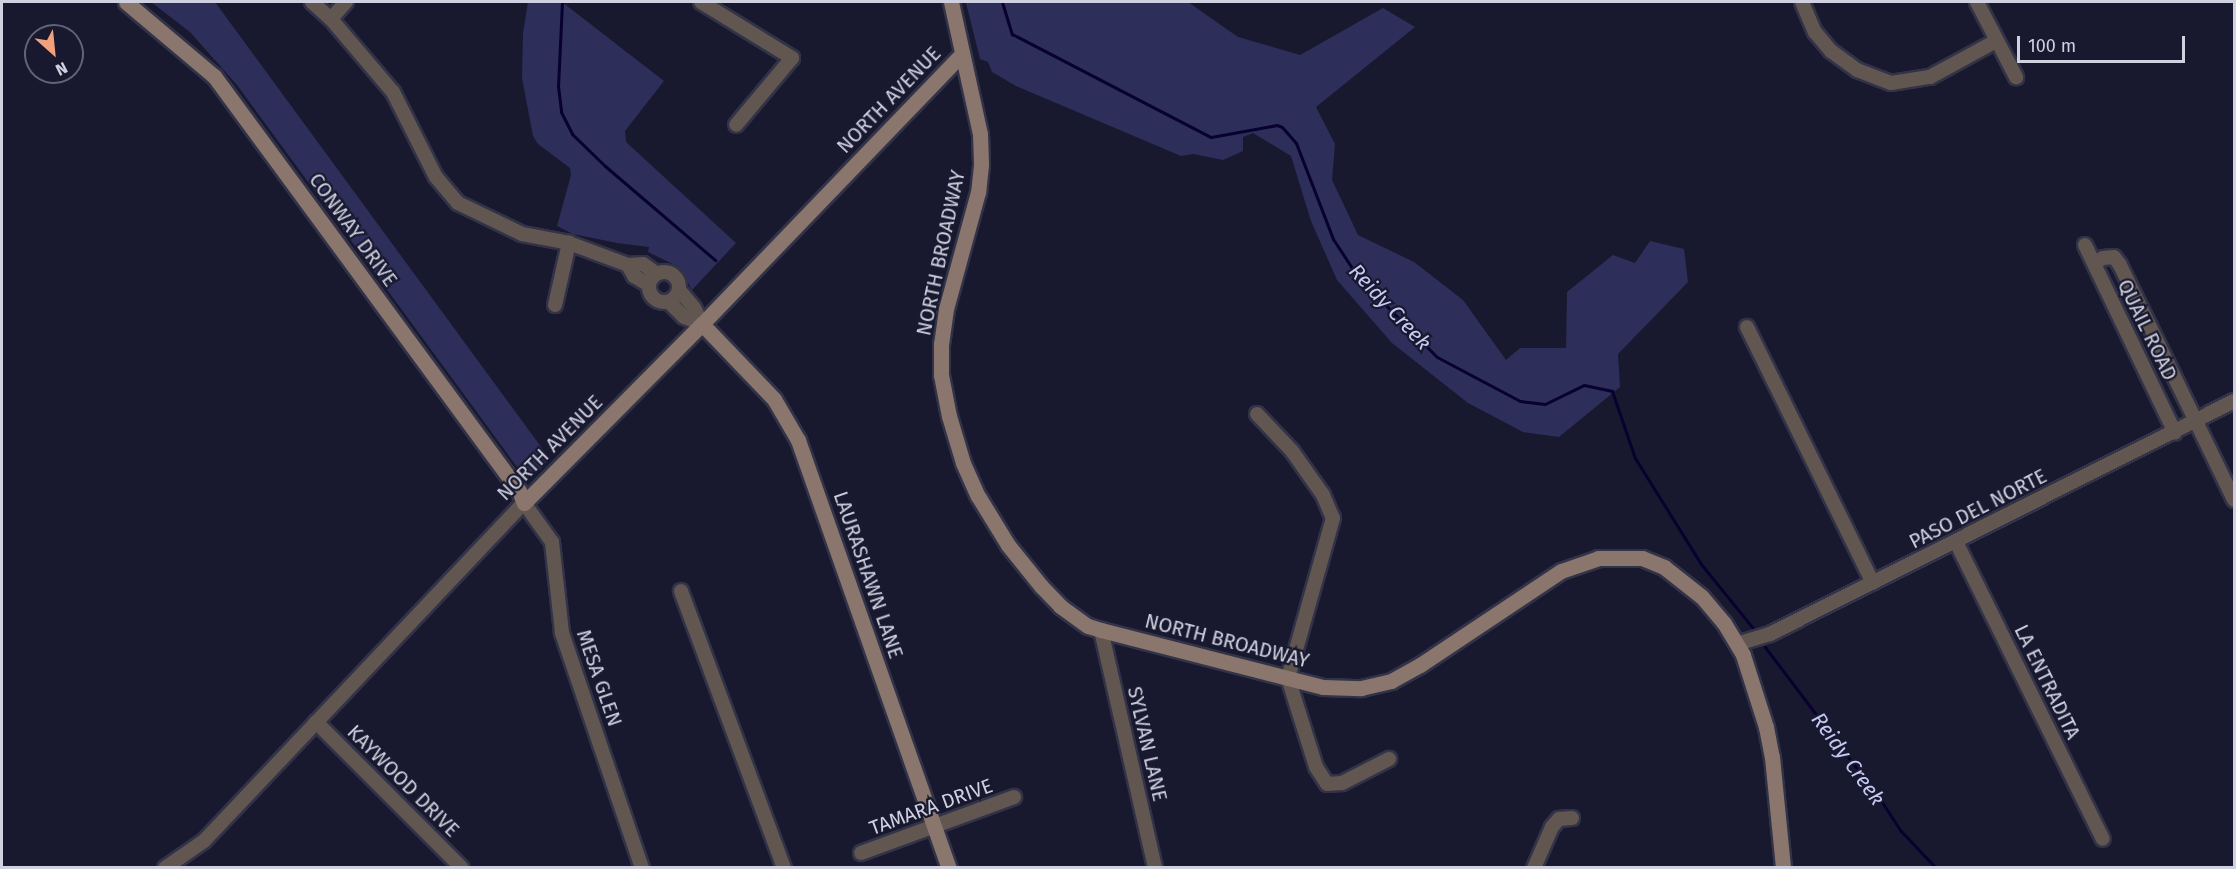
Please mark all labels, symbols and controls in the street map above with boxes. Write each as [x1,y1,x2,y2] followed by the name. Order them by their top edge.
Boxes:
[24,24,84,84] north arrow
[2020,24,2188,62] scale bar
[2028,35,2076,57] text: 100 m
[832,42,946,158] street label: NORTH AVENUE
[52,58,71,80] text: N
[912,168,970,338] street label: NORTH BROADWAY
[304,169,402,291] street label: CONWAY DRIVE
[1344,259,1436,355] water label: Reidy Creek
[2112,276,2182,384] street label: QUAIL ROAD
[492,390,608,506] street label: NORTH AVENUE
[1905,464,2051,554] street label: PASO DEL NORTE
[828,488,908,662] street label: LAURASHAWN LANE
[1142,609,1312,673] street label: NORTH BROADWAY
[2009,621,2085,743] street label: LA ENTRADITA
[571,627,627,729] street label: MESA GLEN
[1122,684,1172,804] street label: SYLVAN LANE
[1806,708,1890,810] water label: Reidy Creek
[342,720,464,842] street label: KAYWOOD DRIVE
[866,774,996,840] street label: TAMARA DRIVE

